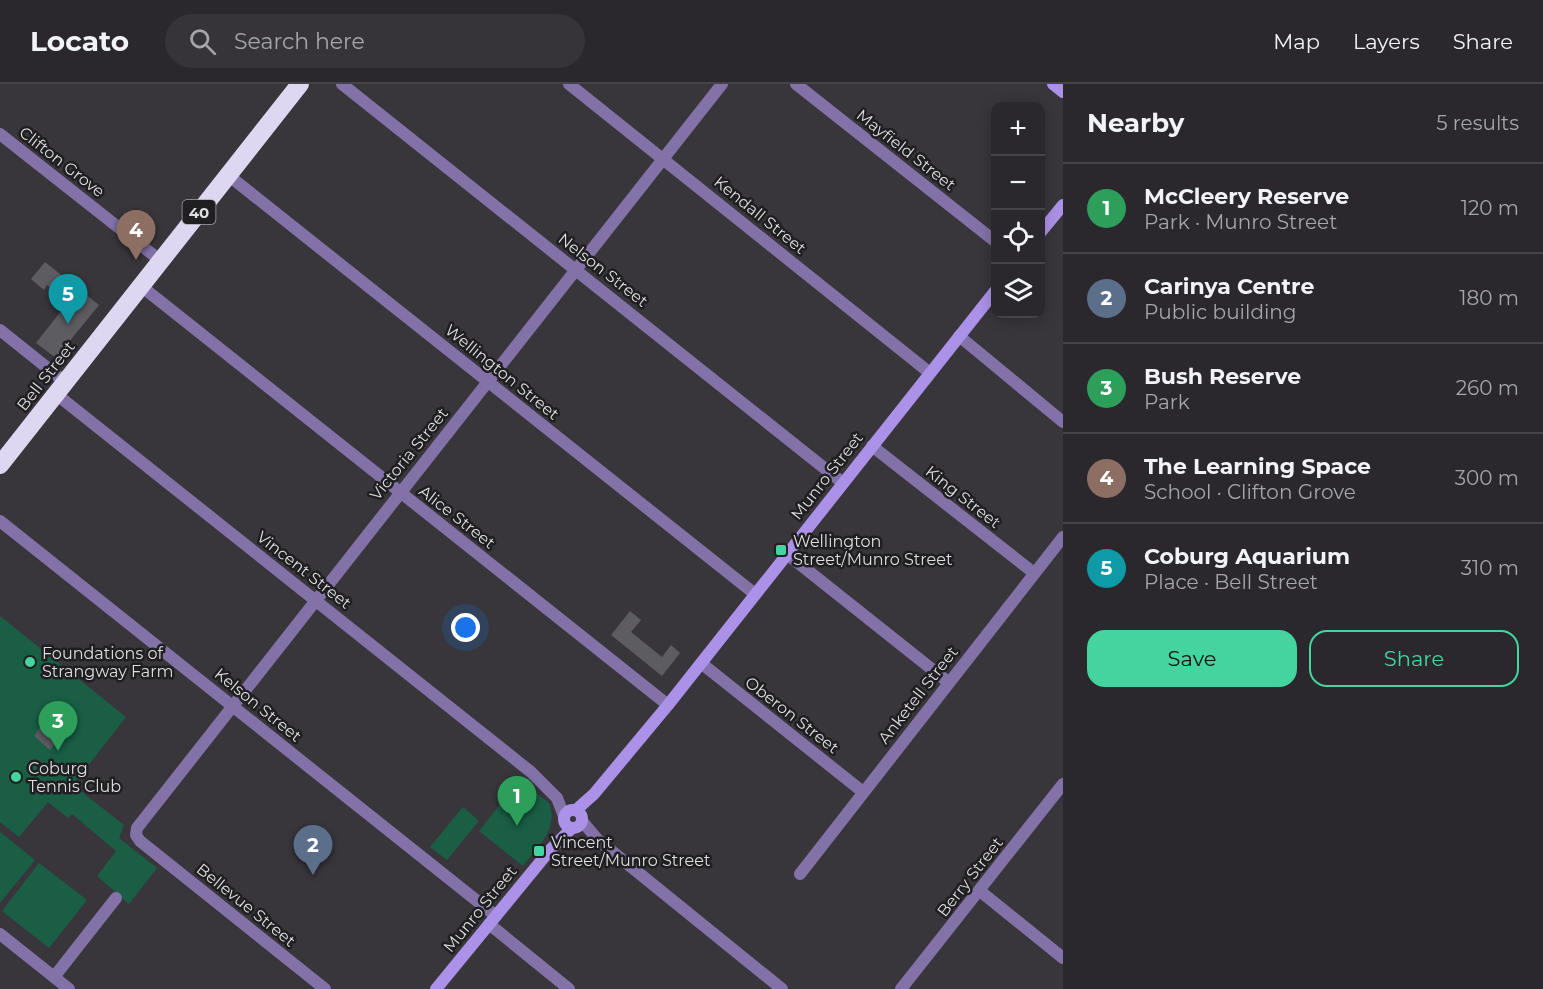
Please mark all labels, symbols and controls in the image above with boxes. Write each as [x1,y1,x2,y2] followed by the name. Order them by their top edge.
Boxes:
[165,14,585,68] search box
[30,24,129,58] text: Locato
[186,25,219,58] icon: search
[234,28,365,55] text: Search here
[1273,29,1320,54] text: Map
[1353,29,1420,54] text: Layers
[1453,29,1513,54] text: Share
[991,102,1045,318] map controls
[991,102,1045,156] button: +
[853,105,960,195] street label: Mayfield Street
[1087,107,1184,139] text: Nearby
[1436,111,1519,135] text: 5 results
[16,123,108,201] street label: Clifton Grove
[991,156,1045,210] button: −
[710,172,810,258] street label: Kendall Street
[1144,183,1349,210] text: McCleery Reserve
[1103,196,1110,220] text: 1
[1461,196,1519,220] text: 120 m
[182,200,216,224] road number: 40
[116,210,156,260] pin: 4
[991,210,1045,264] button: locate
[1144,210,1337,234] text: Park · Munro Street
[555,229,652,311] street label: Nelson Street
[991,264,1045,318] button: layers
[1144,273,1314,300] text: Carinya Centre
[48,274,88,324] pin: 5
[1101,286,1112,310] text: 2
[1459,286,1519,310] text: 180 m
[1144,300,1297,324] text: Public building
[441,320,563,424] street label: Wellington Street
[13,337,79,415] street label: Bell Street
[1144,363,1301,390] text: Bush Reserve
[1101,376,1112,400] text: 3
[1456,376,1519,400] text: 260 m
[1144,390,1190,414] text: Park
[366,404,452,504] street label: Victoria Street
[787,428,867,523] street label: Munro Street
[1144,453,1371,480] text: The Learning Space
[922,462,1005,533] street label: King Street
[1100,466,1113,490] text: 4
[1455,466,1519,490] text: 300 m
[1144,480,1356,504] text: School · Clifton Grove
[415,481,499,553] street label: Alice Street
[253,527,355,613] street label: Vincent Street
[793,532,953,569] place label: Wellington Street/Munro Street
[774,543,788,557] marker: Wellington Street/Munro Street
[1144,543,1350,570] text: Coburg Aquarium
[1101,556,1112,580] text: 5
[1461,556,1519,580] text: 310 m
[1144,570,1318,594] text: Place · Bell Street
[451,613,480,642] your location
[1087,630,1297,687] button: Save
[1309,630,1519,687] button: Share
[874,642,962,747] street label: Anketell Street
[42,644,174,681] place label: Foundations of Strangway Farm
[23,655,37,669] marker: Foundations of Strangway Farm
[211,664,306,746] street label: Kelson Street
[741,673,843,758] street label: Oberon Street
[38,702,78,751] pin: 3
[28,759,121,796] place label: Coburg Tennis Club
[9,770,23,784] marker: Coburg Tennis Club
[498,776,536,826] pin: 1
[294,826,332,875] pin: 2
[551,833,711,870] place label: Vincent Street/Munro Street
[933,833,1007,921] street label: Berry Street
[532,844,546,858] marker: Vincent Street/Munro Street
[193,859,300,951] street label: Bellevue Street
[439,862,521,956] street label: Munro Street

